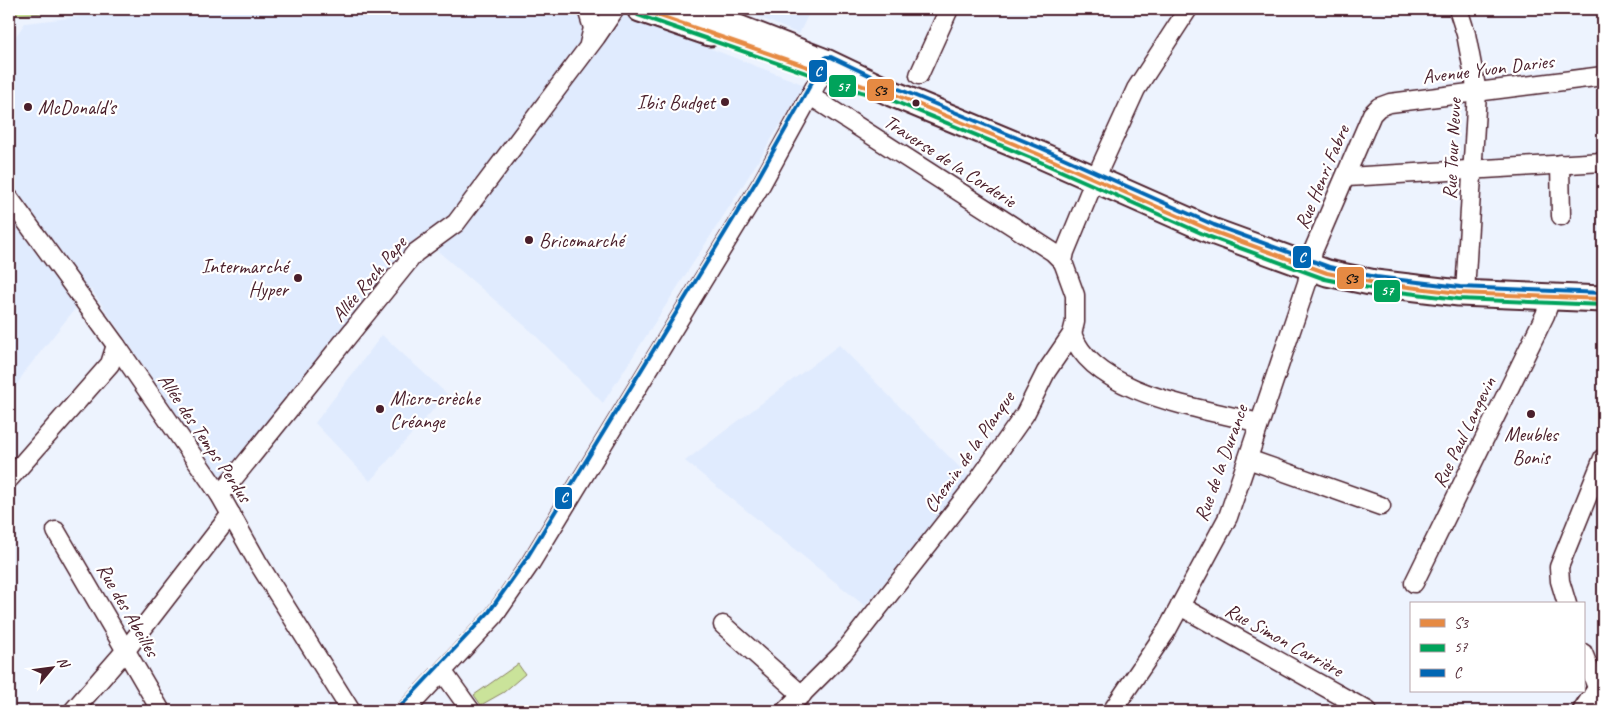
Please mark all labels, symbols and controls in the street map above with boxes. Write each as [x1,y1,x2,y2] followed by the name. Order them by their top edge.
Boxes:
[1421,48,1557,89] street label: Avenue Yvon Daries
[808,59,828,83] line badge: C
[815,63,824,80] text: C
[828,74,857,98] line badge: 57
[837,78,851,95] text: 57
[866,78,895,102] line badge: S3
[873,82,888,99] text: S3
[637,90,717,115] place label: Ibis Budget
[38,95,118,120] place label: McDonald's
[719,96,731,108] marker: Ibis Budget
[1437,96,1467,200] street label: Rue Tour Neuve
[911,98,921,108] unlabelled marker
[22,101,34,113] marker: McDonald's
[879,109,1022,214] street label: Traverse de la Corderie
[1289,120,1356,233] street label: Rue Henri Fabre
[539,228,627,253] place label: Bricomarché
[326,230,413,327] street label: Allée Roch Pape
[523,234,535,246] marker: Bricomarché
[1292,245,1312,269] line badge: C
[1299,249,1308,266] text: C
[201,254,291,302] place label: Intermarché Hyper
[1336,266,1365,290] line badge: S3
[1344,270,1359,287] text: S3
[292,272,304,284] marker: Intermarché Hyper
[1373,279,1401,303] line badge: 57
[1381,282,1395,299] text: 57
[153,369,259,509] street label: Allée des Temps Perdus
[1426,372,1502,491] street label: Rue Paul Langevin
[918,385,1021,517] street label: Chemin de la Planque
[390,386,481,434] place label: Micro-crèche Créange
[1188,400,1254,525] street label: Rue de la Durance
[374,403,386,415] marker: Micro-crèche Créange
[1525,408,1537,420] marker: Meubles Bonis
[1504,422,1560,470] place label: Meubles Bonis
[554,486,573,510] line badge: C
[561,489,570,506] text: C
[91,559,166,663] street label: Rue des Abeilles
[1221,597,1349,683] street label: Rue Simon Carrière
[1410,602,1584,692] legend
[1454,614,1469,633] text: S3
[1454,638,1469,657] text: 57
[28,642,78,692] north arrow
[53,654,74,672] text: N
[1454,664,1463,683] text: C

